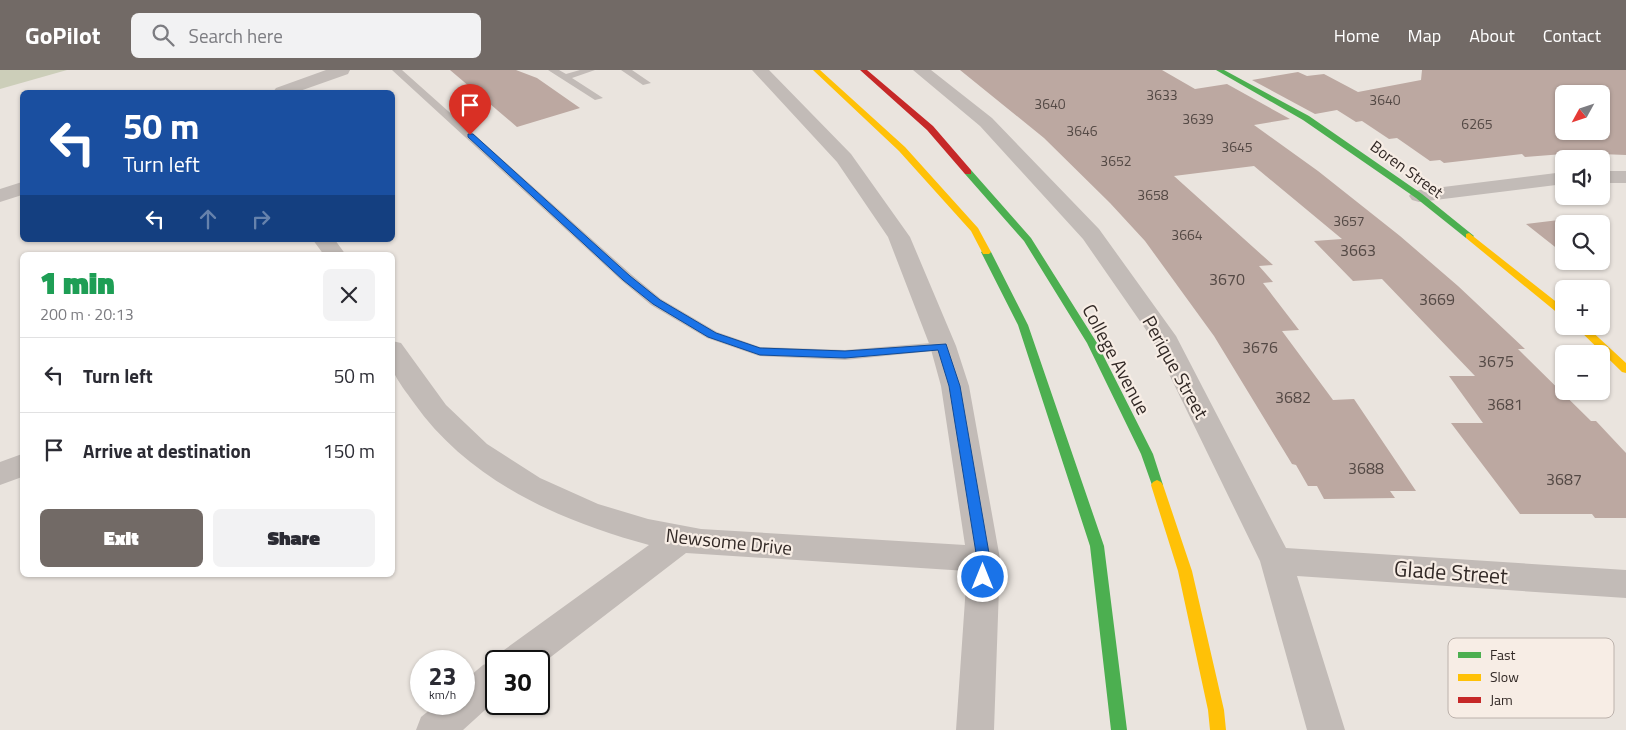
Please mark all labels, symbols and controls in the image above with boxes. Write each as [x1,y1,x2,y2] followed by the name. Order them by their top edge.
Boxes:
[131,13,481,58] search box
[25,17,101,53] text: GoPilot
[149,21,177,49] icon: search
[189,21,283,50] text: Search here
[1334,22,1380,49] text: Home
[1408,22,1441,49] text: Map
[1469,22,1515,49] text: About
[1543,22,1601,49] text: Contact
[449,84,491,135] pin
[1146,84,1178,105] house number: 3633
[1555,85,1610,140] north arrow
[1555,85,1610,400] map controls
[1369,89,1401,110] house number: 3640
[456,91,484,119] icon: arrive
[1034,93,1066,114] house number: 3640
[123,99,199,153] text: 50 m
[1182,108,1214,129] house number: 3639
[40,110,105,175] icon: left
[1461,113,1493,134] house number: 6265
[1066,120,1098,141] house number: 3646
[1366,134,1449,204] street label: Boren Street
[1221,136,1253,157] house number: 3645
[123,147,200,181] text: Turn left
[1100,150,1132,171] house number: 3652
[1555,150,1610,205] button: sound
[1137,184,1169,205] house number: 3658
[141,205,169,233] icon: left
[194,205,222,233] icon: ahead
[247,205,275,233] icon: right
[1333,210,1365,231] house number: 3657
[1555,215,1610,270] button: search
[1171,224,1203,245] house number: 3664
[1340,238,1376,262] house number: 3663
[40,260,115,306] text: 1 min
[1209,267,1245,291] house number: 3670
[323,269,375,321] button: close
[1555,280,1610,335] button: +
[1419,287,1455,311] house number: 3669
[1076,299,1158,419] street label: College Avenue
[40,302,134,326] text: 200 m · 20:13
[1136,310,1217,424] street label: Perique Street
[1242,335,1278,359] house number: 3676
[1555,345,1610,400] button: −
[1478,349,1514,373] house number: 3675
[40,361,68,389] icon: left
[83,361,153,390] text: Turn left
[334,361,375,390] text: 50 m
[1275,385,1311,409] house number: 3682
[1487,392,1523,416] house number: 3681
[40,436,68,464] icon: arrive
[83,436,251,465] text: Arrive at destination
[323,436,375,465] text: 150 m
[1348,456,1384,480] house number: 3688
[1546,467,1582,491] house number: 3687
[40,509,203,567] button: Exit
[213,509,375,567] button: Share
[664,520,794,562] street label: Newsome Drive
[956,550,1008,602] position arrow
[1393,551,1509,593] street label: Glade Street
[1448,638,1614,718] legend
[1490,644,1515,665] text: Fast
[485,650,550,715] speed limit sign: 30
[428,657,457,695] text: 23
[1490,666,1519,687] text: Slow
[429,685,456,704] text: km/h
[1490,689,1513,710] text: Jam

